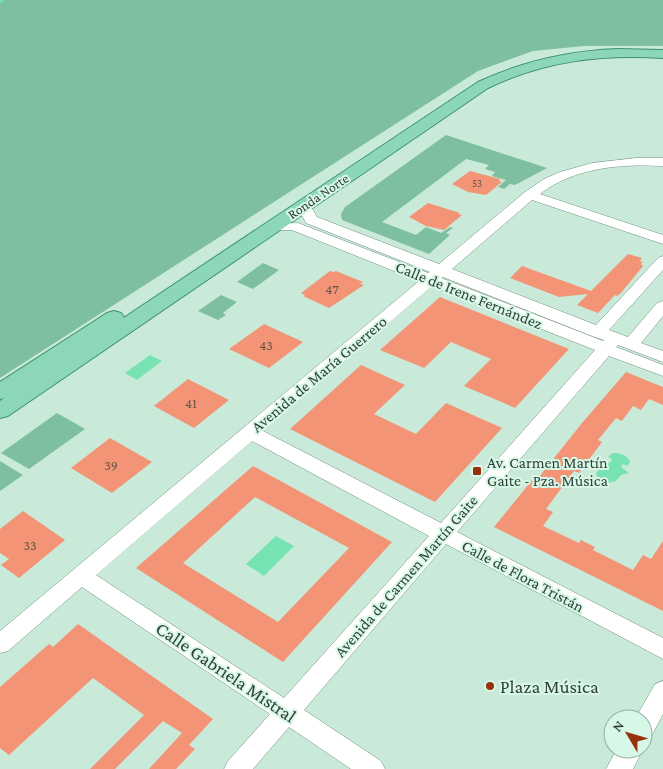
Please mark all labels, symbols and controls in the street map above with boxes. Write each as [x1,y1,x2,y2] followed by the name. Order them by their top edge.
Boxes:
[284,170,352,222] street label: Ronda Norte
[472,177,482,189] house number: 53
[393,258,545,332] street label: Calle de Irene Fernández
[325,281,339,297] house number: 47
[248,312,390,435] street label: Avenida de María Guerrero
[259,337,273,353] house number: 43
[185,395,197,411] house number: 41
[487,454,608,489] place label: Av. Carmen Martín Gaite - Pza. Música
[104,457,118,473] house number: 39
[471,465,483,477] marker: Av. Carmen Martín Gaite - Pza. Música
[331,492,481,660] street label: Avenida de Carmen Martín Gaite
[23,537,37,553] house number: 33
[459,537,587,616] street label: Calle de Flora Tristán
[152,617,300,727] street label: Calle Gabriela Mistral
[500,676,599,697] place label: Plaza Música
[484,680,496,692] marker: Plaza Música
[603,709,653,759] north arrow
[609,717,627,735] text: N

